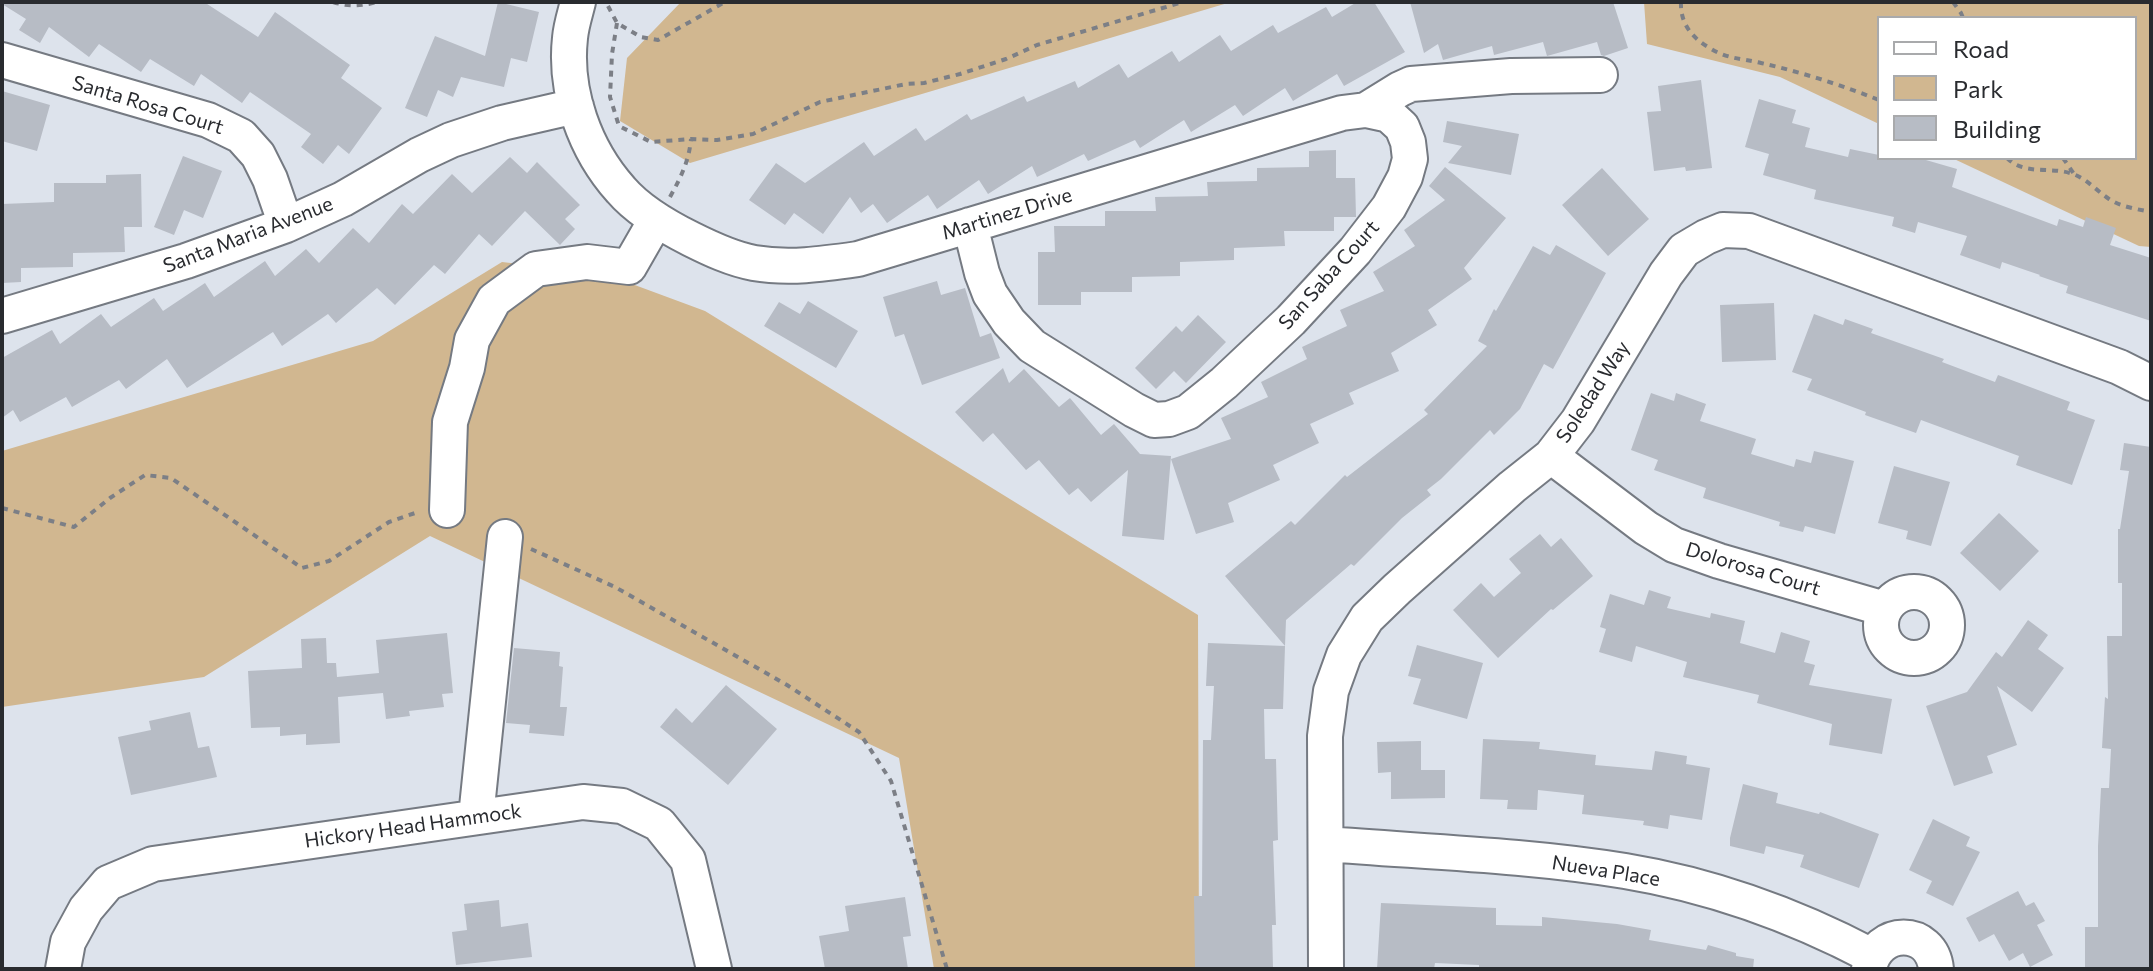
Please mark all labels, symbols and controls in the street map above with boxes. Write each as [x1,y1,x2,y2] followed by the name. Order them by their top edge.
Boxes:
[1877,16,2137,160] legend
[1953,34,2009,63] text: Road
[69,71,227,139] street label: Santa Rosa Court
[1953,74,2003,103] text: Park
[1953,114,2041,143] text: Building
[939,183,1075,245] street label: Martinez Drive
[160,192,336,278] street label: Santa Maria Avenue
[1274,215,1384,335] street label: San Saba Court
[1551,337,1635,447] street label: Soledad Way
[1683,537,1823,601] street label: Dolorosa Court
[303,799,523,853] street label: Hickory Head Hammock
[1550,851,1662,891] street label: Nueva Place

